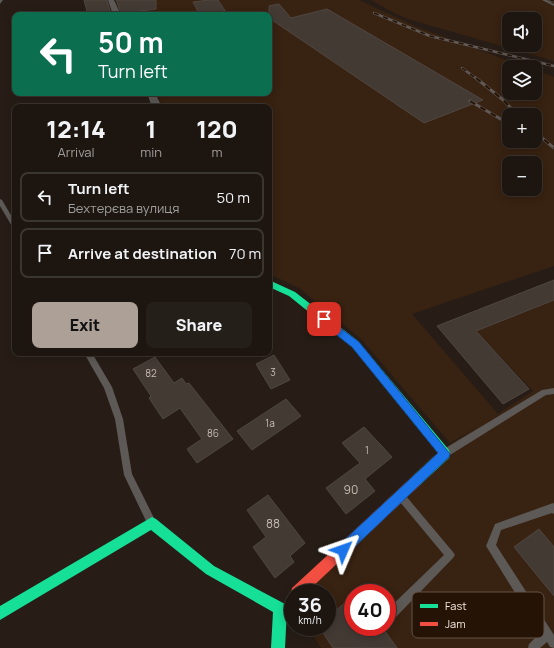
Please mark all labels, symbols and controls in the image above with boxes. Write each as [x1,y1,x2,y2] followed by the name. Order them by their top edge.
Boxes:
[502,12,542,196] map controls
[502,12,542,52] button: sound
[98,23,164,61] text: 50 m
[32,28,84,80] icon: left
[98,59,168,83] text: Turn left
[502,60,542,100] button: layers
[502,108,542,148] button: +
[46,112,106,145] text: 12:14
[146,112,156,145] text: 1
[196,112,238,145] text: 120
[58,143,95,161] text: Arrival
[140,143,162,161] text: min
[211,143,222,161] text: m
[502,156,542,196] button: −
[68,178,130,199] text: Turn left
[34,186,56,208] icon: left
[216,187,250,208] text: 50 m
[68,199,180,217] text: Бехтерєва вулиця
[34,242,56,264] icon: arrive
[68,243,217,264] text: Arrive at destination
[229,243,261,264] text: 70 m
[32,302,138,348] button: Exit
[146,302,252,348] button: Share
[307,302,341,336] pin
[313,308,335,330] icon: arrive
[270,365,276,379] house number: 3
[145,366,157,380] house number: 82
[265,416,275,430] house number: 1а
[207,426,219,440] house number: 86
[365,443,369,457] house number: 1
[344,481,358,498] house number: 90
[266,515,280,532] house number: 88
[322,529,364,571] position arrow
[344,584,396,636] speed limit sign: 40
[298,591,322,618] text: 36
[412,592,544,638] legend
[445,598,467,613] text: Fast
[298,613,322,627] text: km/h
[445,616,466,631] text: Jam

